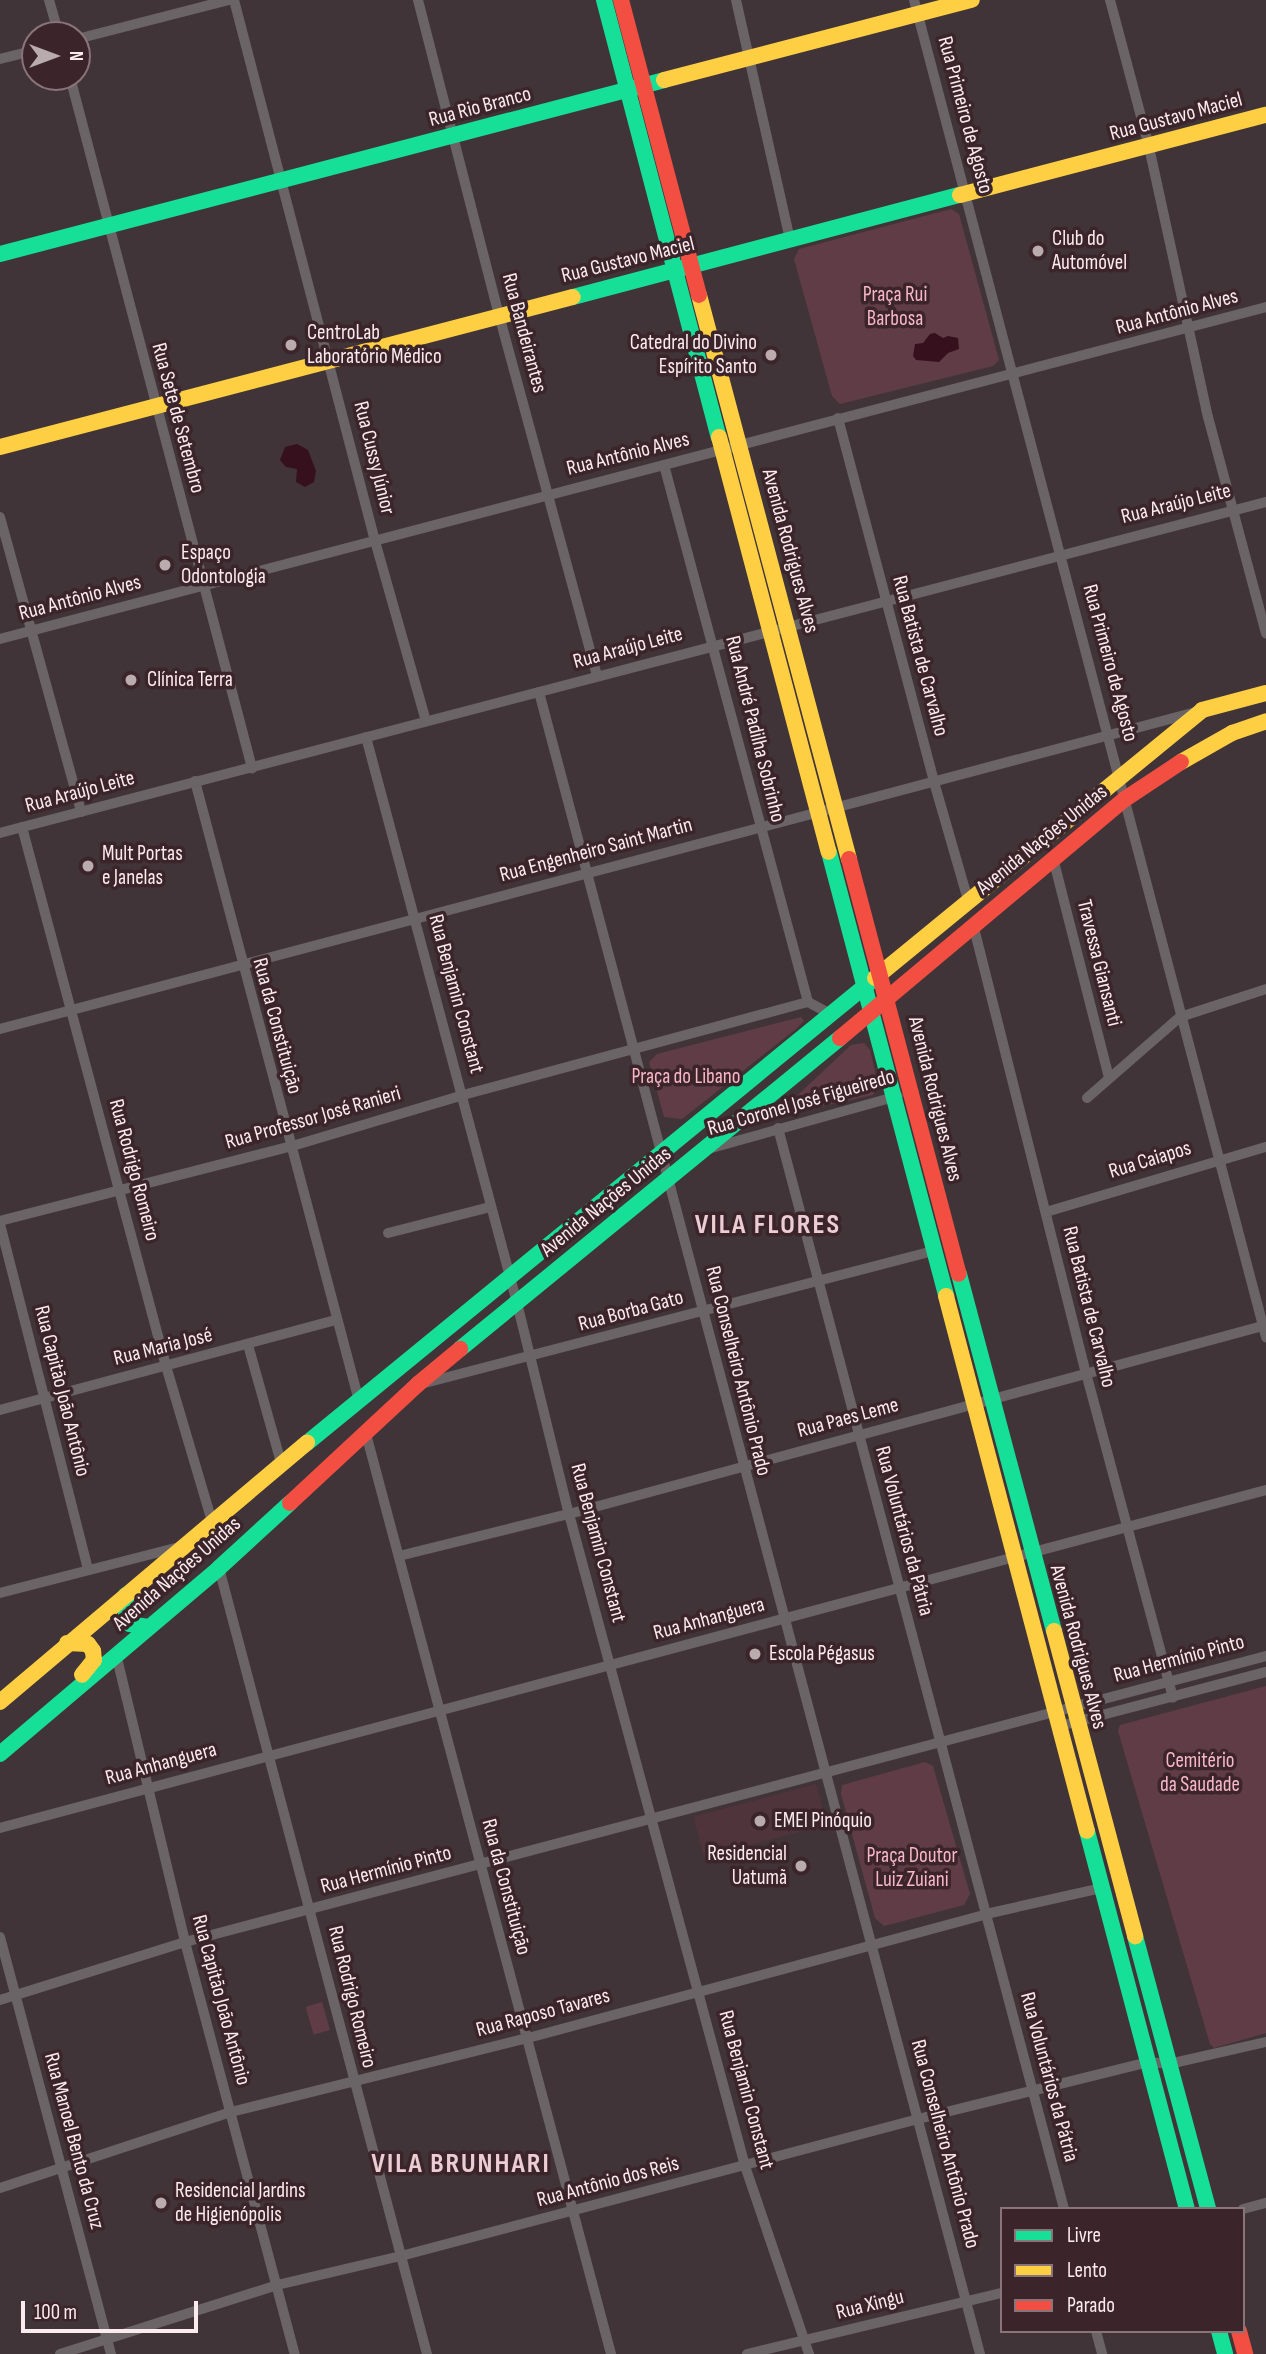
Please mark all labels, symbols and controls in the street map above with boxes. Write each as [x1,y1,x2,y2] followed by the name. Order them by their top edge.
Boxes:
[21,21,91,91] north arrow
[932,34,998,196] street label: Rua Primeiro de Agosto
[64,51,87,61] text: N
[426,81,534,133] street label: Rua Rio Branco
[1107,87,1245,147] street label: Rua Gustavo Maciel
[1052,226,1127,276] place label: Club do Automóvel
[559,231,697,289] street label: Rua Gustavo Maciel
[1030,243,1046,259] marker: Club do Automóvel
[496,271,552,395] street label: Rua Bandeirantes
[863,282,927,332] park label: Praça Rui Barbosa
[1113,284,1241,340] street label: Rua Antônio Alves
[307,320,442,370] place label: CentroLab Laboratório Médico
[630,330,757,380] place label: Catedral do Divino Espírito Santo
[281,335,301,355] marker: CentroLab Laboratório Médico
[146,340,210,496] street label: Rua Sete de Setembro
[763,347,779,363] marker: Catedral do Divino Espírito Santo
[348,399,400,517] street label: Rua Cussy Júnior
[564,427,692,481] street label: Rua Antônio Alves
[756,466,824,636] street label: Avenida Rodrigues Alves
[1119,478,1233,530] street label: Rua Araújo Leite
[181,540,266,590] place label: Espaço Odontologia
[155,555,175,575] marker: Espaço Odontologia
[16,570,144,626] street label: Rua Antônio Alves
[886,573,954,739] street label: Rua Batista de Carvalho
[1077,582,1143,744] street label: Rua Primeiro de Agosto
[571,621,685,675] street label: Rua Araújo Leite
[720,633,790,825] street label: Rua André Padilha Sobrinho
[147,667,233,693] place label: Clínica Terra
[121,670,141,690] marker: Clínica Terra
[23,765,137,819] street label: Rua Araújo Leite
[971,780,1113,900] street label: Avenida Nações Unidas
[497,812,695,888] street label: Rua Engenheiro Saint Martin
[102,841,183,891] place label: Mult Portas e Janelas
[80,858,96,874] marker: Mult Portas e Janelas
[1071,897,1127,1029] street label: Travessa Giansanti
[423,912,489,1076] street label: Rua Benjamin Constant
[247,955,307,1097] street label: Rua da Constituição
[902,1014,968,1184] street label: Avenida Rodrigues Alves
[631,1064,741,1090] park label: Praça do Libano
[705,1064,897,1142] street label: Rua Coronel José Figueiredo
[222,1081,404,1155] street label: Rua Professor José Ranieri
[103,1096,165,1244] street label: Rua Rodrigo Romeiro
[1106,1136,1194,1184] street label: Rua Caiapos
[535,1142,677,1262] street label: Avenida Nações Unidas
[696,1208,840,1242] district label: VILA FLORES
[1057,1224,1121,1390] street label: Rua Batista de Carvalho
[700,1264,776,1478] street label: Rua Conselheiro Antônio Prado
[576,1285,686,1337] street label: Rua Borba Gato
[29,1303,95,1479] street label: Rua Capitão João Antônio
[111,1323,215,1371] street label: Rua Maria José
[795,1392,901,1444] street label: Rua Paes Leme
[869,1443,939,1619] street label: Rua Voluntários da Pátria
[565,1461,631,1625] street label: Rua Benjamin Constant
[108,1512,246,1636] street label: Avenida Nações Unidas
[1044,1562,1112,1732] street label: Avenida Rodrigues Alves
[651,1592,767,1646] street label: Rua Anhanguera
[1111,1629,1247,1689] street label: Rua Hermínio Pinto
[769,1641,875,1667] place label: Escola Pégasus
[747,1646,763,1662] marker: Escola Pégasus
[103,1737,219,1791] street label: Rua Anhanguera
[1160,1748,1240,1798] park label: Cemitério da Saudade
[774,1808,872,1834] place label: EMEI Pinóquio
[752,1813,768,1829] marker: EMEI Pinóquio
[476,1816,536,1958] street label: Rua da Constituição
[318,1840,454,1900] street label: Rua Hermínio Pinto
[707,1841,787,1891] place label: Residencial Uatumã
[867,1843,957,1893] park label: Praça Doutor Luiz Zuiani
[793,1858,809,1874] marker: Residencial Uatumã
[186,1912,256,2088] street label: Rua Capitão João Antônio
[322,1923,382,2071] street label: Rua Rodrigo Romeiro
[474,1983,612,2043] street label: Rua Raposo Tavares
[1014,1989,1084,2165] street label: Rua Voluntários da Pátria
[713,2008,779,2172] street label: Rua Benjamin Constant
[905,2037,985,2251] street label: Rua Conselheiro Antônio Prado
[38,2050,110,2232] street label: Rua Manoel Bento da Cruz
[373,2147,549,2181] district label: VILA BRUNHARI
[534,2151,682,2213] street label: Rua Antônio dos Reis
[175,2178,305,2228] place label: Residencial Jardins de Higienópolis
[153,2195,169,2211] marker: Residencial Jardins de Higienópolis
[1000,2207,1245,2333] legend
[1067,2223,1101,2248] text: Livre
[1067,2258,1107,2283] text: Lento
[834,2284,906,2326] street label: Rua Xingu
[24,2288,201,2332] scale bar
[1067,2293,1115,2318] text: Parado
[34,2300,77,2325] text: 100 m

